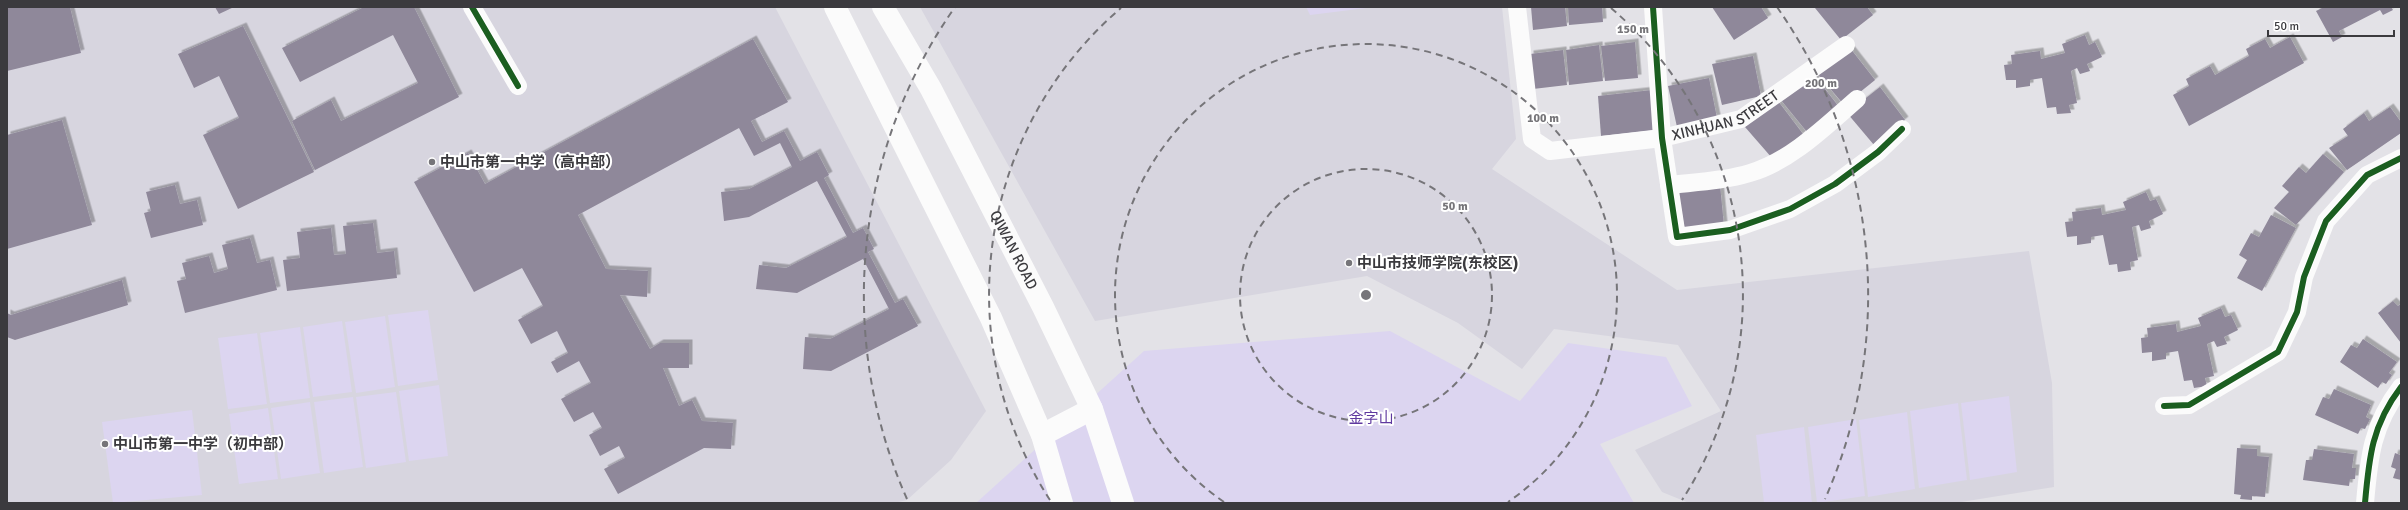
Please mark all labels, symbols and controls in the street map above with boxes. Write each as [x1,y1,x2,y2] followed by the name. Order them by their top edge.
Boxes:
[2268,12,2394,38] scale bar
[2274,19,2299,34] text: 50 m
[1617,22,1649,37] text: 150 m
[1805,76,1837,91] text: 200 m
[1670,86,1783,144] street label: XINHUAN STREET
[1527,111,1559,126] text: 100 m
[440,153,620,171] place label: 中山市第一中学（高中部）
[427,157,437,167] marker: 中山市第一中学（高中部）
[1442,199,1468,214] text: 50 m
[986,207,1042,293] street label: QIWAN ROAD
[1357,254,1518,272] place label: 中山市技师学院(东校区)
[1344,258,1354,268] marker: 中山市技师学院(东校区)
[1359,288,1373,302] centre of rings
[1348,409,1394,427] park label: 金字山
[113,435,293,453] place label: 中山市第一中学（初中部）
[100,439,110,449] marker: 中山市第一中学（初中部）

